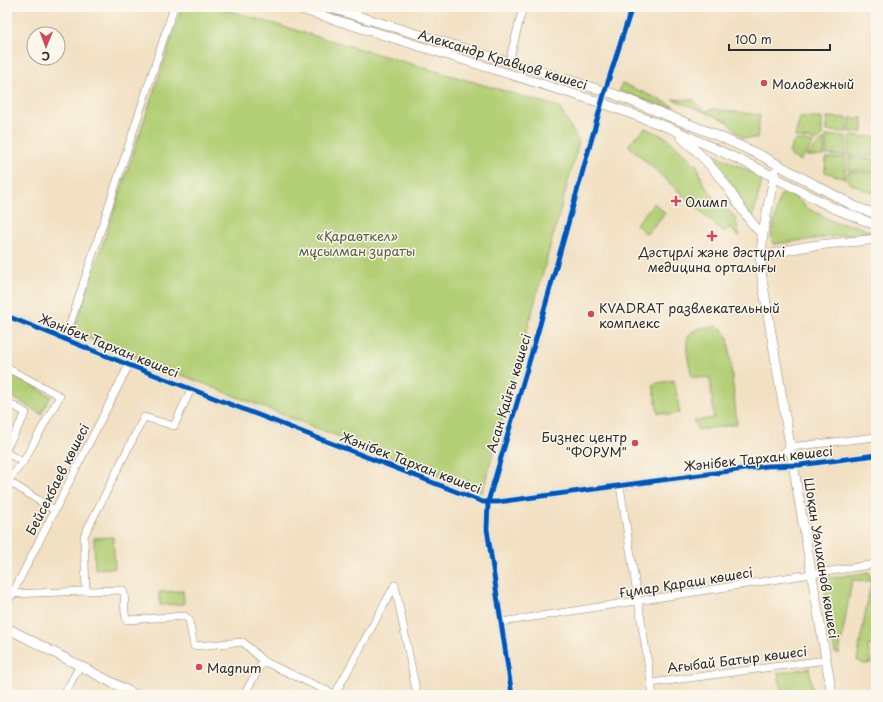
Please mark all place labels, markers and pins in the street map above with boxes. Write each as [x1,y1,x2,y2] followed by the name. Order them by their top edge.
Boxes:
[772,74,854,93] place label: Молодежный
[759,78,769,88] marker: Молодежный
[685,192,728,211] place label: Олимп
[670,195,682,207] marker: Олимп
[706,230,718,242] marker: Дәстүрлі және дәстүрлі медицина орталығы
[638,242,785,276] place label: Дәстүрлі және дәстүрлі медицина орталығы
[599,298,780,332] place label: KVADRAT развлекательный комплекс
[586,309,596,319] marker: KVADRAT развлекательный комплекс
[541,427,627,461] place label: Бизнес центр "ФОРУМ"
[630,438,640,448] marker: Бизнес центр "ФОРУМ"
[207,658,261,677] place label: Magnum
[194,662,204,672] marker: Magnum

